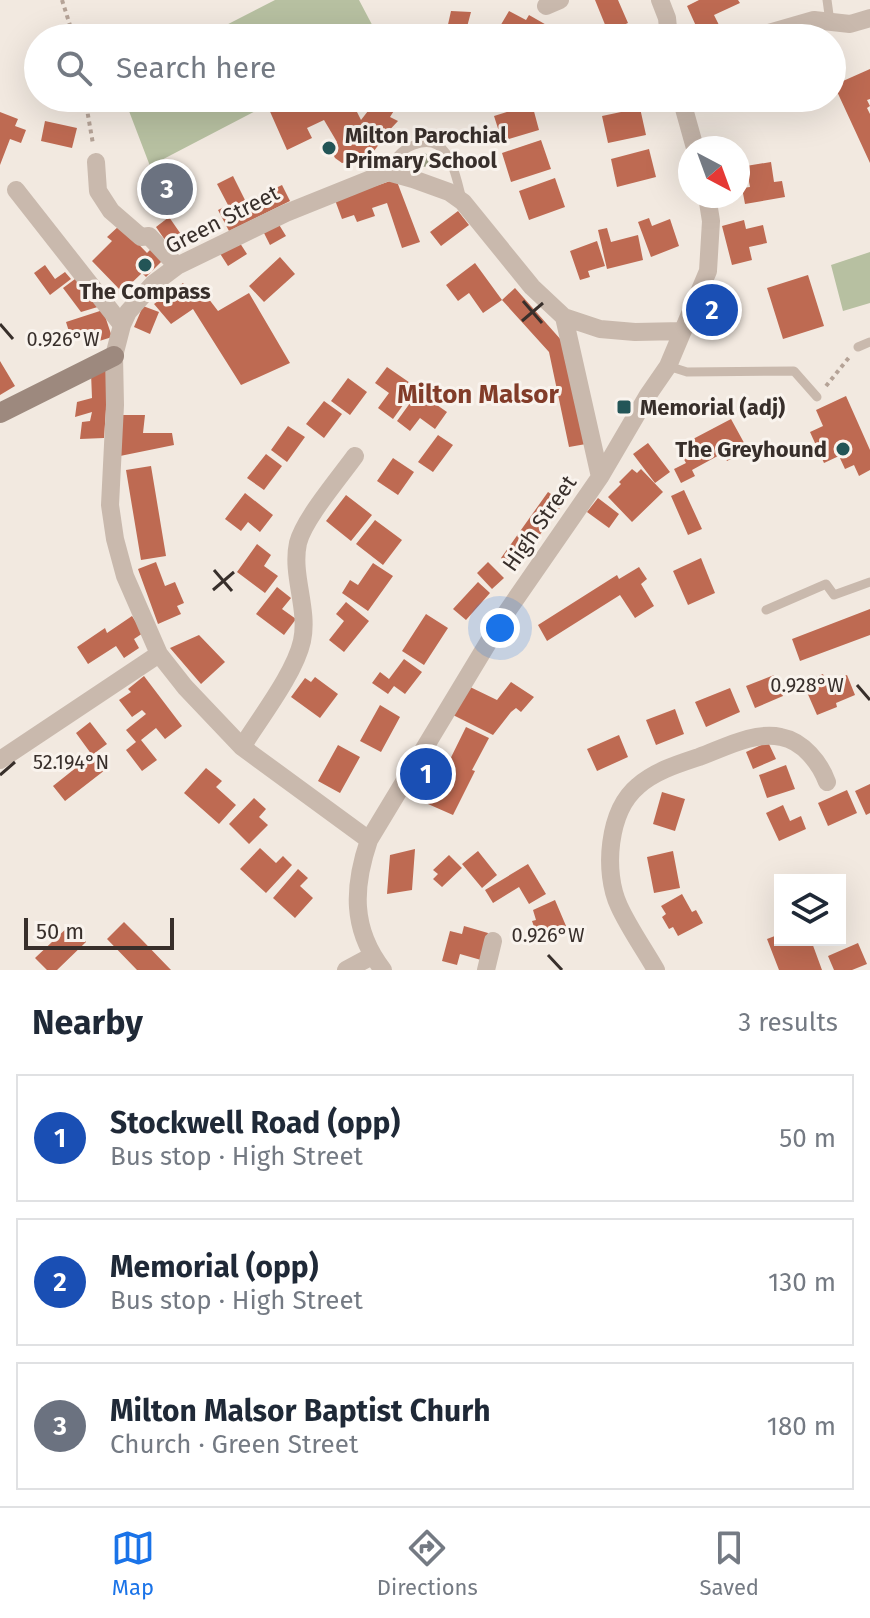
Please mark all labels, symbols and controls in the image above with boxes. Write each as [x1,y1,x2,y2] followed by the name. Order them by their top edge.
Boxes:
[24,24,846,112] search box
[52,46,96,90] icon: search
[116,50,276,86] text: Search here
[345,122,507,174] place label: Milton Parochial Primary School
[678,136,750,208] north arrow
[320,139,338,157] marker: Milton Parochial Primary School
[141,159,193,219] pin: 3
[161,179,284,260] street label: Green Street
[136,256,154,274] marker: The Compass
[79,278,211,305] place label: The Compass
[686,280,738,340] pin: 2
[27,327,100,351] text: 0.926°W
[397,379,559,410] district label: Milton Malsor
[640,394,785,421] place label: Memorial (adj)
[615,398,633,416] marker: Memorial (adj)
[675,436,827,463] place label: The Greyhound
[834,440,852,458] marker: The Greyhound
[497,470,582,576] street label: High Street
[480,608,520,648] your location
[770,673,844,697] text: 0.928°W
[400,744,452,804] pin: 1
[33,750,109,774] text: 52.194°N
[774,874,846,946] map controls
[774,874,846,946] button: layers
[24,914,174,950] scale bar
[36,918,84,945] text: 50 m
[512,923,585,947] text: 0.926°W
[32,1002,143,1043] text: Nearby
[738,1007,838,1038] text: 3 results
[110,1105,400,1141] text: Stockwell Road (opp)
[54,1123,66,1154] text: 1
[779,1123,836,1154] text: 50 m
[110,1141,363,1172] text: Bus stop · High Street
[110,1249,319,1285] text: Memorial (opp)
[53,1267,67,1298] text: 2
[768,1267,836,1298] text: 130 m
[110,1285,363,1316] text: Bus stop · High Street
[110,1393,491,1429] text: Milton Malsor Baptist Churh
[53,1411,67,1442] text: 3
[767,1411,836,1442] text: 180 m
[110,1429,358,1460] text: Church · Green Street
[111,1526,155,1601] tab: Map
[377,1526,478,1601] tab: Directions
[700,1526,759,1601] tab: Saved

